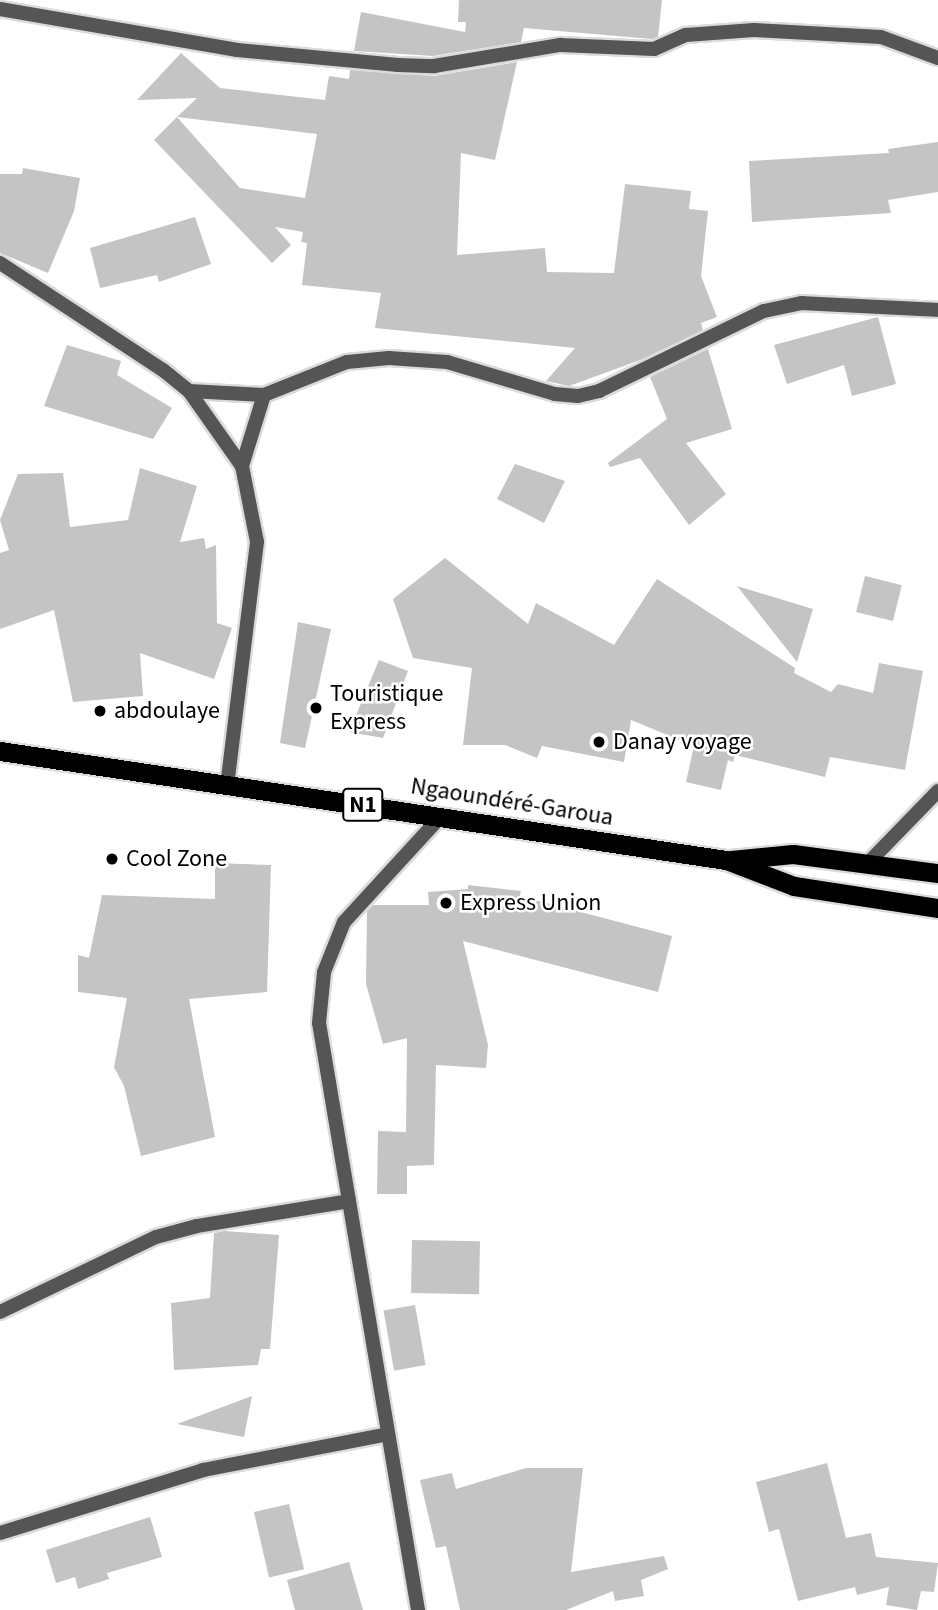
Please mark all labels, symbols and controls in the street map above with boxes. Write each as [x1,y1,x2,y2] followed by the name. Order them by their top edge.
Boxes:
[330,680,443,736] place label: Touristique Express
[114,697,220,725] place label: abdoulaye
[308,700,324,716] marker: Touristique Express
[92,703,108,719] marker: abdoulaye
[613,728,752,756] place label: Danay voyage
[591,734,607,750] marker: Danay voyage
[409,772,615,832] street label: Ngaoundéré-Garoua
[342,786,384,824] road number: N1
[126,845,227,873] place label: Cool Zone
[104,851,120,867] marker: Cool Zone
[460,889,601,917] place label: Express Union
[438,895,454,911] marker: Express Union

